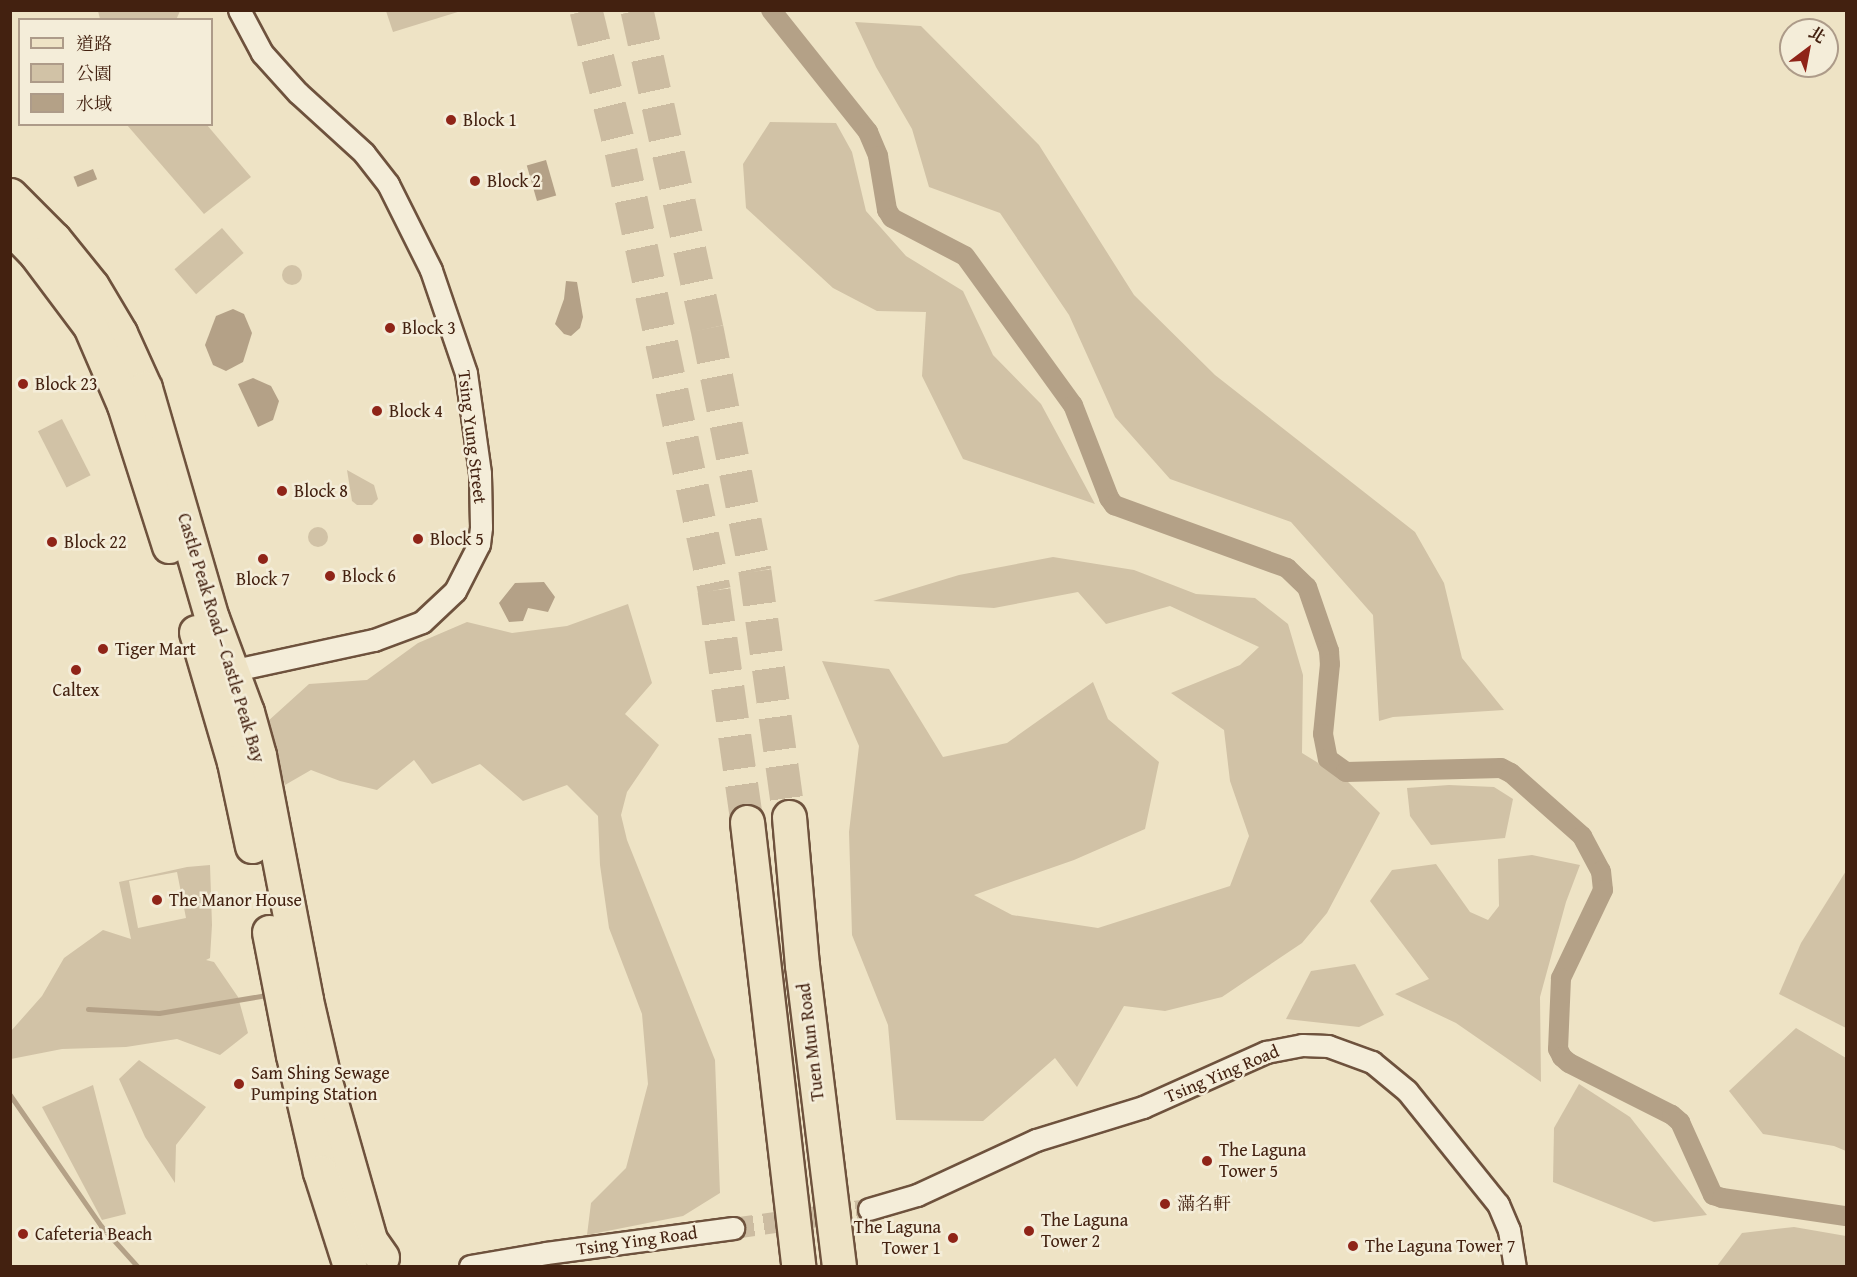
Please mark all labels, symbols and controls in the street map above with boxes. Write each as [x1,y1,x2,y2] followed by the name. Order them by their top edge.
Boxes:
[18,18,213,126] legend
[1779,18,1839,78] north arrow
[1804,20,1831,49] text: 北
[76,30,112,57] text: 道路
[76,60,112,87] text: 公園
[76,90,112,117] text: 水域
[463,109,517,131] place label: Block 1
[444,113,458,127] marker: Block 1
[487,170,541,192] place label: Block 2
[468,174,482,188] marker: Block 2
[402,317,456,339] place label: Block 3
[383,321,397,335] marker: Block 3
[453,369,491,505] street label: Tsing Yung Street
[35,373,98,395] place label: Block 23
[16,377,30,391] marker: Block 23
[389,400,443,422] place label: Block 4
[370,404,384,418] marker: Block 4
[294,480,348,502] place label: Block 8
[275,484,289,498] marker: Block 8
[173,511,269,765] street label: Castle Peak Road – Castle Peak Bay
[430,528,484,550] place label: Block 5
[64,531,127,553] place label: Block 22
[411,532,425,546] marker: Block 5
[45,535,59,549] marker: Block 22
[256,552,270,566] marker: Block 7
[342,565,396,587] place label: Block 6
[236,568,290,590] place label: Block 7
[323,569,337,583] marker: Block 6
[115,638,196,660] place label: Tiger Mart
[96,642,110,656] marker: Tiger Mart
[69,663,83,677] marker: Caltex
[52,679,100,701] place label: Caltex
[169,889,302,911] place label: The Manor House
[150,893,164,907] marker: The Manor House
[793,982,829,1102] street label: Tuen Mun Road
[1162,1040,1282,1108] street label: Tsing Ying Road
[251,1063,390,1106] place label: Sam Shing Sewage Pumping Station
[232,1077,246,1091] marker: Sam Shing Sewage Pumping Station
[1219,1140,1306,1182] place label: The Laguna Tower 5
[1200,1154,1214,1168] marker: The Laguna Tower 5
[1177,1193,1231,1215] place label: 滿名軒
[1158,1197,1172,1211] marker: 滿名軒
[1041,1210,1128,1252] place label: The Laguna Tower 2
[854,1217,941,1260] place label: The Laguna Tower 1
[575,1222,699,1260] street label: Tsing Ying Road
[35,1223,152,1245] place label: Cafeteria Beach
[1022,1224,1036,1238] marker: The Laguna Tower 2
[16,1227,30,1241] marker: Cafeteria Beach
[946,1231,960,1245] marker: The Laguna Tower 1
[1365,1235,1515,1257] place label: The Laguna Tower 7
[1346,1239,1360,1253] marker: The Laguna Tower 7

